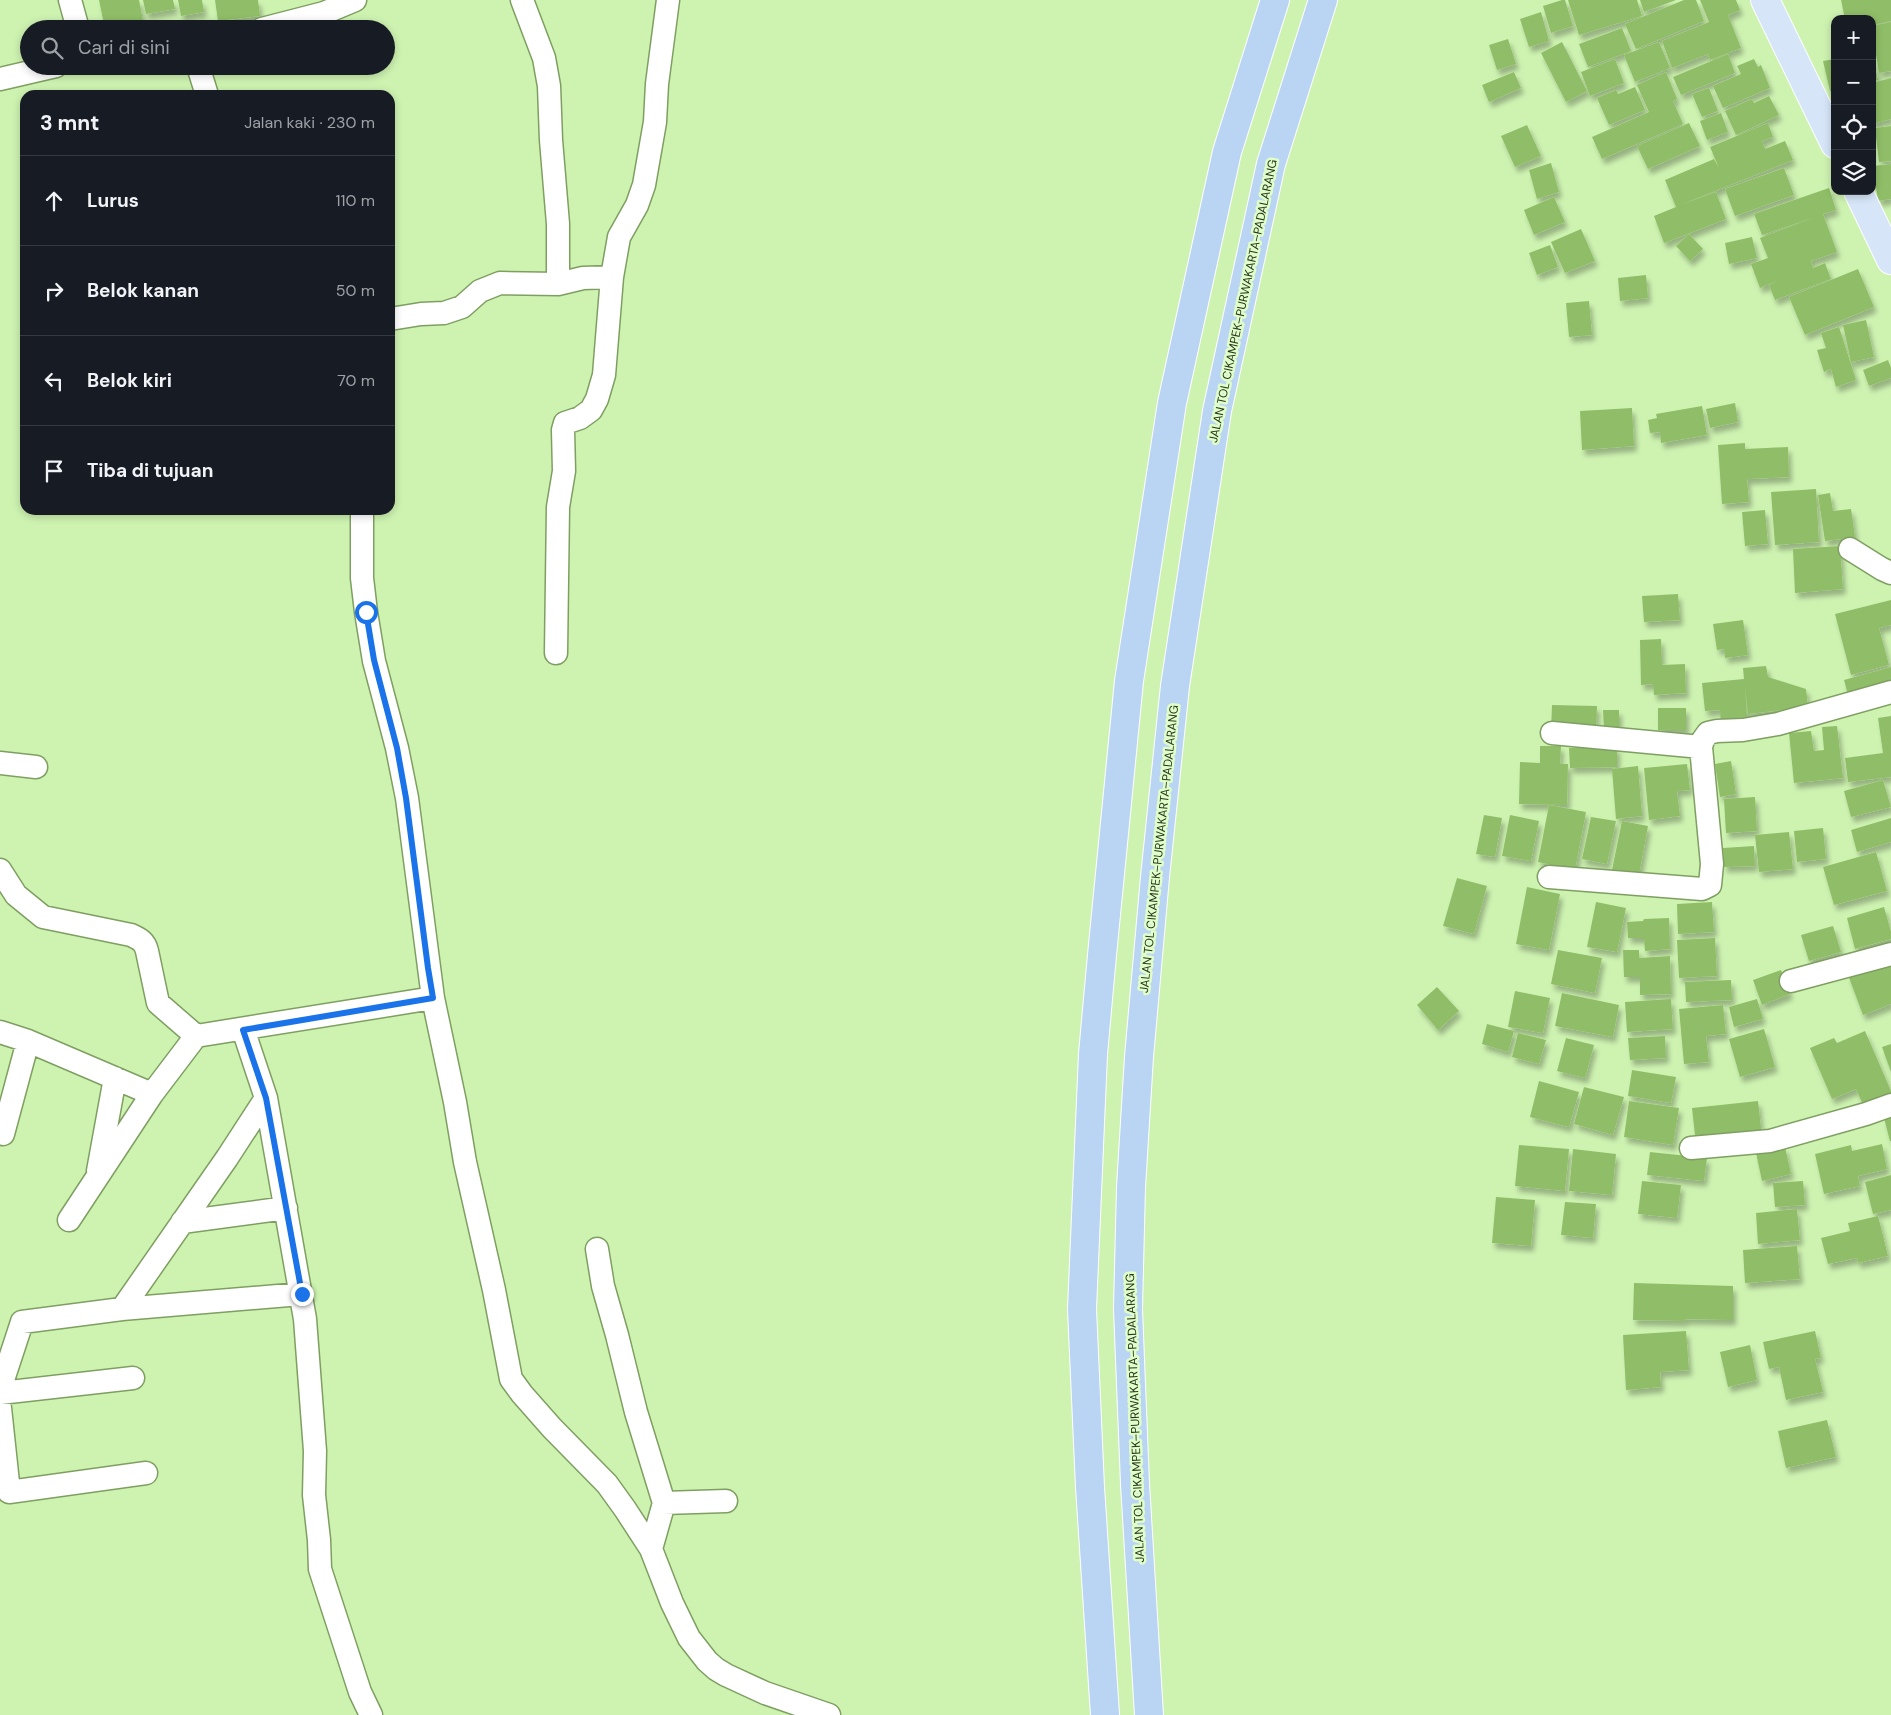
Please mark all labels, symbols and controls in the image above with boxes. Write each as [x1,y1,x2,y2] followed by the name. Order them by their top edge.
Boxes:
[1831,15,1876,195] map controls
[1831,15,1876,60] button: +
[20,20,395,75] search box
[38,34,66,62] icon: search
[78,35,170,60] text: Cari di sini
[1831,60,1876,105] button: −
[1831,105,1876,150] button: locate
[40,109,99,137] text: 3 mnt
[244,112,375,133] text: Jalan kaki · 230 m
[1831,150,1876,195] button: layers
[1205,158,1281,444] street label: JALAN TOL CIKAMPEK–PURWAKARTA–PADALARANG
[40,187,68,215] icon: ahead
[87,188,139,213] text: Lurus
[336,190,375,211] text: 110 m
[40,277,68,305] icon: right
[87,278,199,303] text: Belok kanan
[336,280,375,301] text: 50 m
[40,367,68,395] icon: left
[87,368,172,393] text: Belok kiri
[337,370,375,391] text: 70 m
[40,457,68,485] icon: arrive
[87,458,213,483] text: Tiba di tujuan
[355,601,378,624] route start
[1136,704,1182,994] street label: JALAN TOL CIKAMPEK–PURWAKARTA–PADALARANG
[1122,1273,1148,1563] street label: JALAN TOL CIKAMPEK–PURWAKARTA–PADALARANG
[291,1283,314,1306] route end

